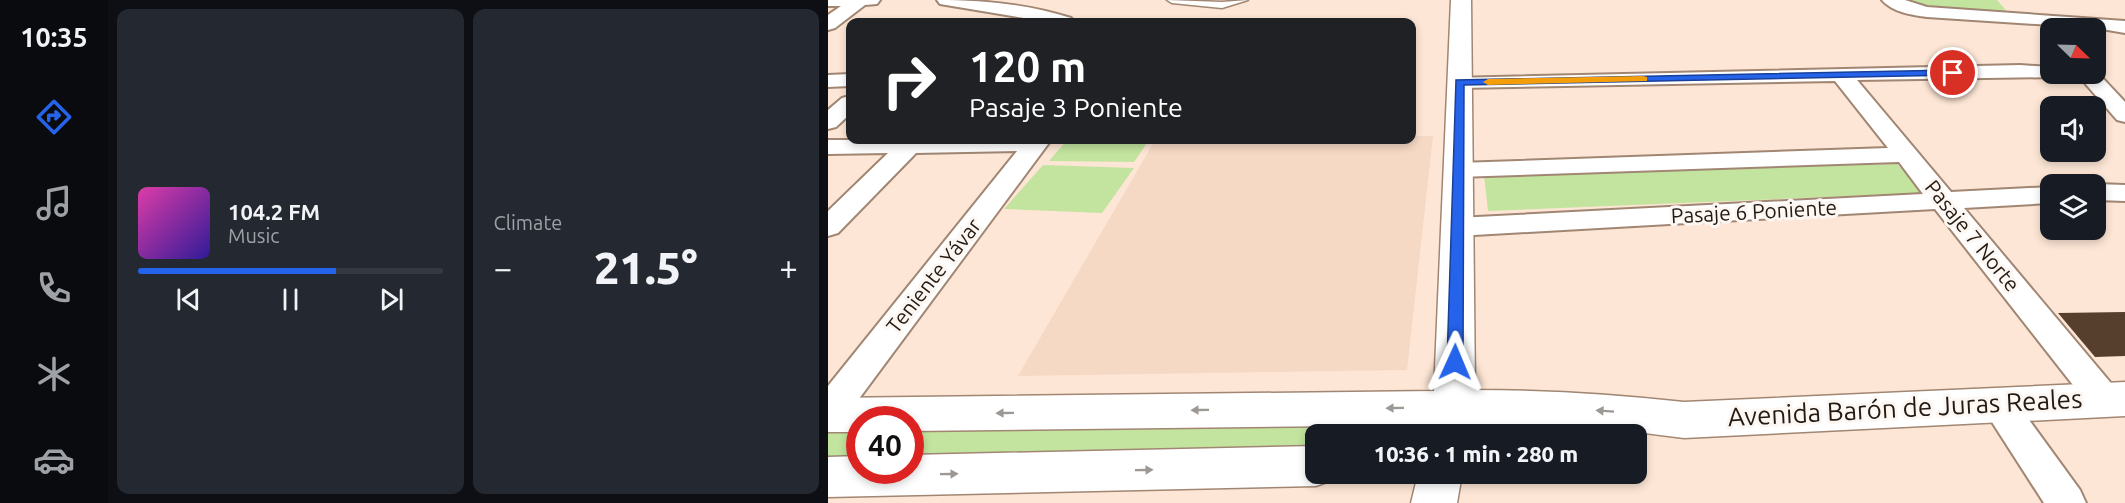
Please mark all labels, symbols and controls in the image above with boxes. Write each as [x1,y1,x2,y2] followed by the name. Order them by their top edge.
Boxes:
[2040,18,2106,84] north arrow
[2040,18,2106,240] map controls
[20,22,88,52] text: 10:35
[870,42,948,120] icon: right
[969,43,1086,90] text: 120 m
[1927,47,1978,98] pin
[1936,56,1969,89] icon: arrive
[969,92,1183,122] text: Pasaje 3 Poniente
[33,96,75,138] icon: directions
[2040,96,2106,162] button: sound
[2040,174,2106,240] button: layers
[1921,175,2025,296] street label: Pasaje 7 Norte
[33,182,75,224] icon: music
[1670,195,1838,227] street label: Pasaje 6 Poniente
[228,199,320,224] text: 104.2 FM
[494,211,562,234] text: Climate
[881,213,985,337] street label: Teniente Yávar
[228,224,280,247] text: Music
[594,242,698,293] text: 21.5°
[494,249,512,286] text: −
[779,249,798,286] text: +
[33,267,75,309] icon: phone
[172,283,205,316] icon: previous
[274,283,307,316] icon: pause
[375,283,408,316] icon: next
[1423,330,1487,394] position arrow
[33,353,75,395] icon: climate
[1727,384,2083,431] street label: Avenida Barón de Juras Reales
[1386,403,1405,412] one-way arrow
[1191,405,1210,415] one-way arrow
[846,406,924,484] speed limit sign: 40
[1596,406,1615,416] one-way arrow
[996,408,1015,417] one-way arrow
[33,439,75,481] icon: car
[1374,441,1578,466] text: 10:36 · 1 min · 280 m
[1135,465,1154,475] one-way arrow
[940,470,959,479] one-way arrow

